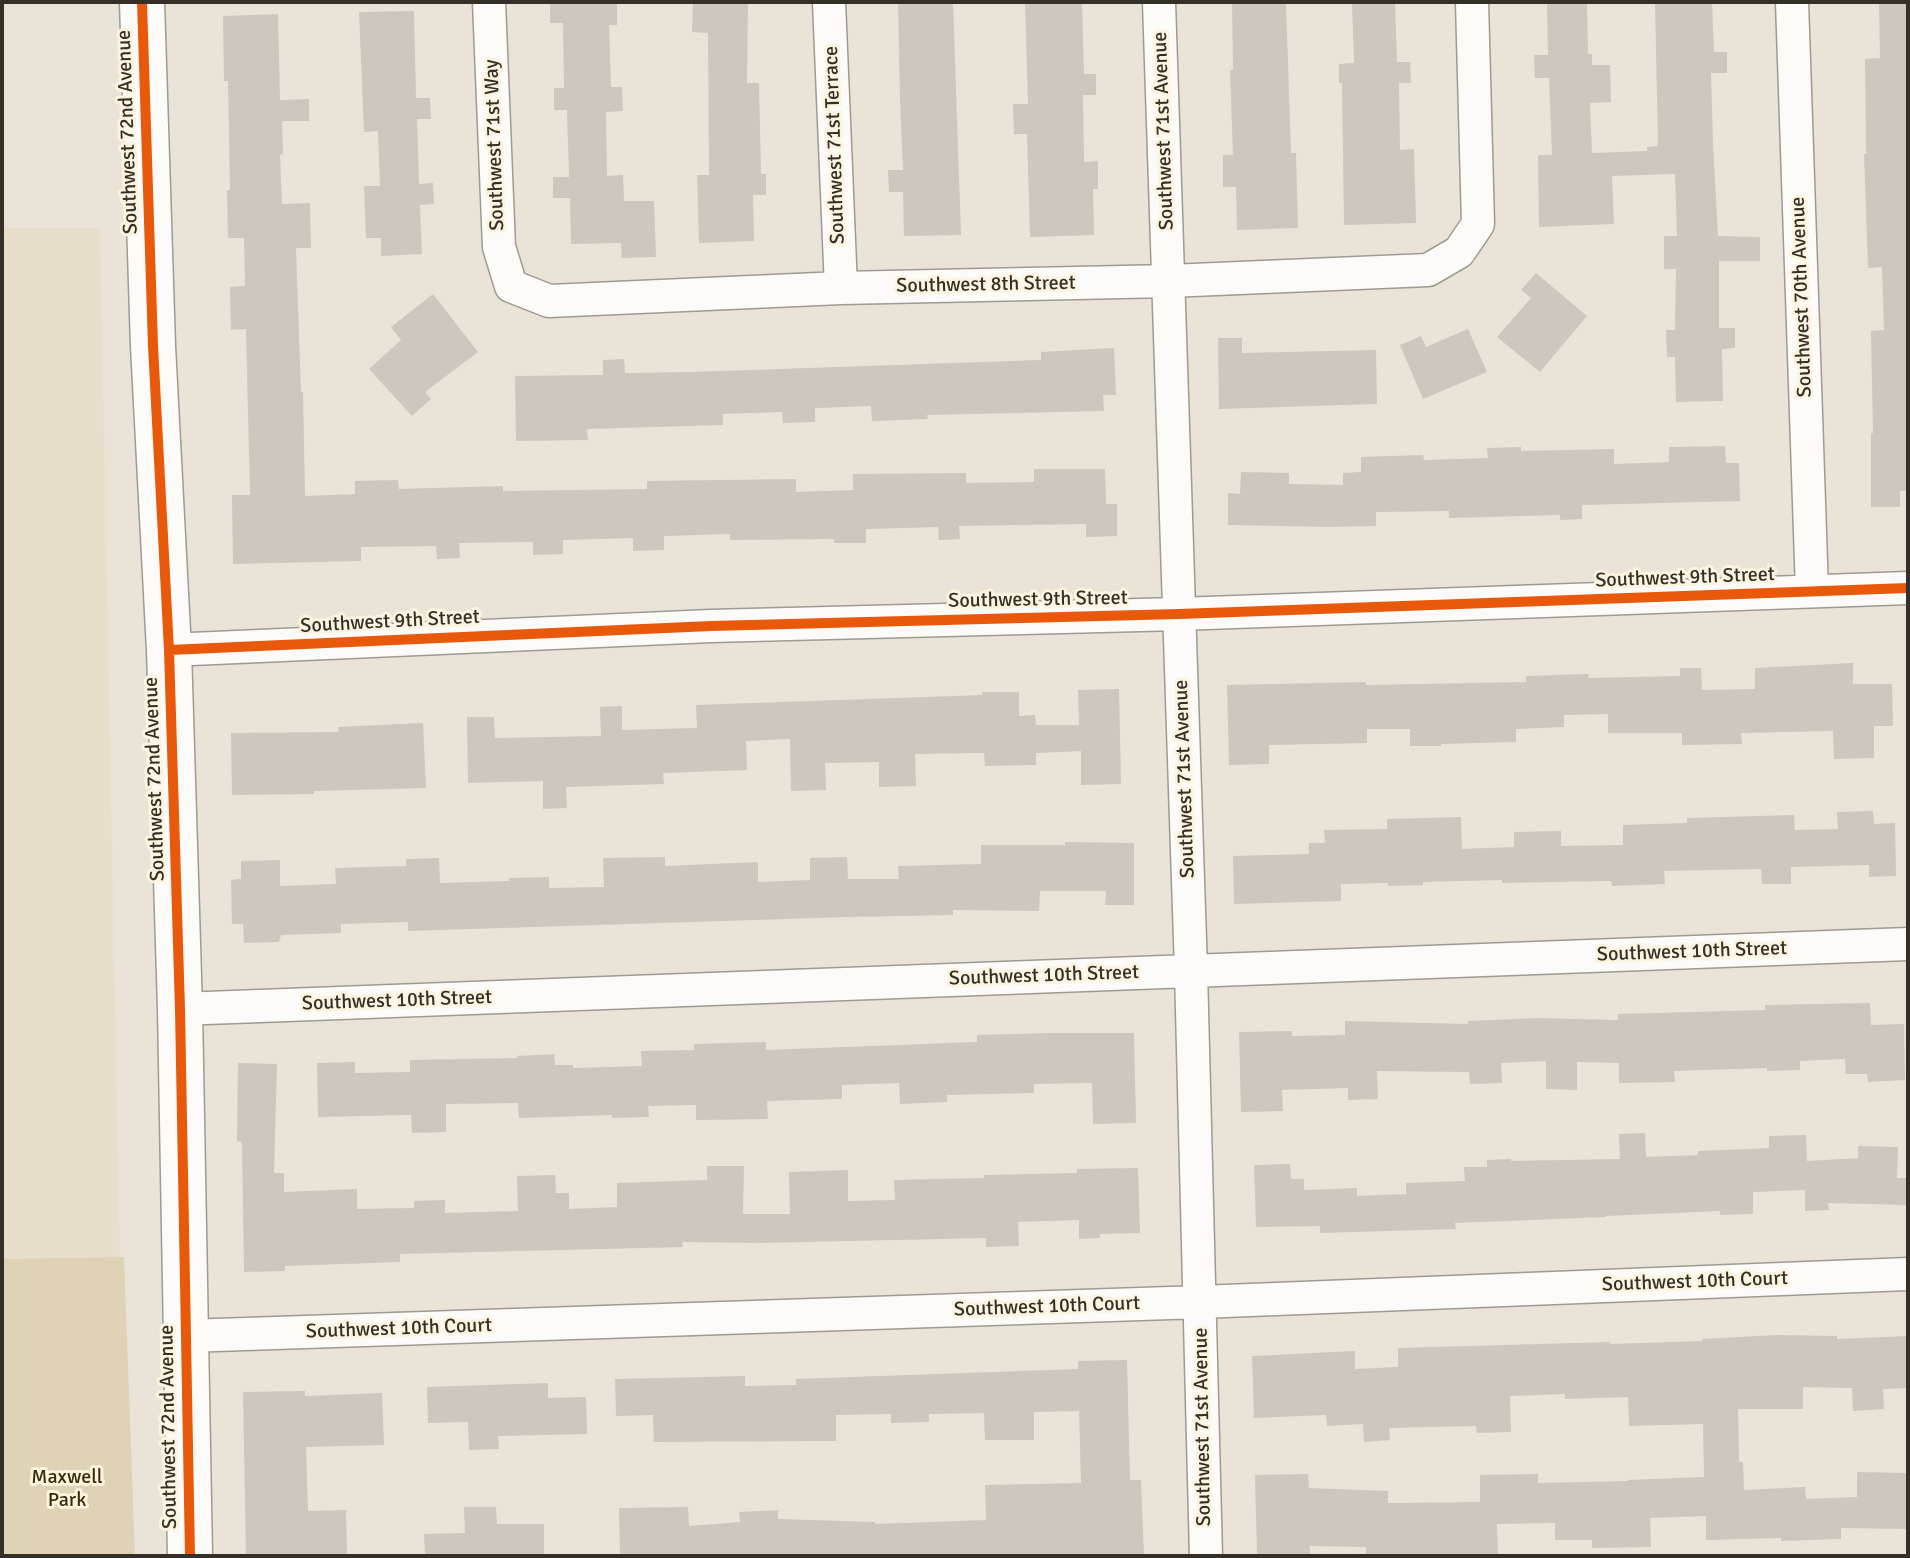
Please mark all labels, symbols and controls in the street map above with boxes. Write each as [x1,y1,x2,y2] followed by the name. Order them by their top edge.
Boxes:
[112,29,144,235] street label: Southwest 72nd Avenue
[1149,31,1179,231] street label: Southwest 71st Avenue
[820,46,850,244] street label: Southwest 71st Terrace
[480,59,510,231] street label: Southwest 71st Way
[1787,196,1817,398] street label: Southwest 70th Avenue
[896,271,1076,299] street label: Southwest 8th Street
[1595,563,1775,593] street label: Southwest 9th Street
[948,586,1128,614] street label: Southwest 9th Street
[300,605,480,639] street label: Southwest 9th Street
[139,676,171,882] street label: Southwest 72nd Avenue
[1170,679,1200,879] street label: Southwest 71st Avenue
[1596,937,1788,967] street label: Southwest 10th Street
[948,961,1140,991] street label: Southwest 10th Street
[301,986,493,1016] street label: Southwest 10th Street
[1601,1267,1789,1297] street label: Southwest 10th Court
[953,1292,1141,1322] street label: Southwest 10th Court
[305,1314,493,1344] street label: Southwest 10th Court
[155,1325,183,1529] street label: Southwest 72nd Avenue
[1189,1327,1217,1527] street label: Southwest 71st Avenue
[31,1466,103,1513] park label: Maxwell Park

